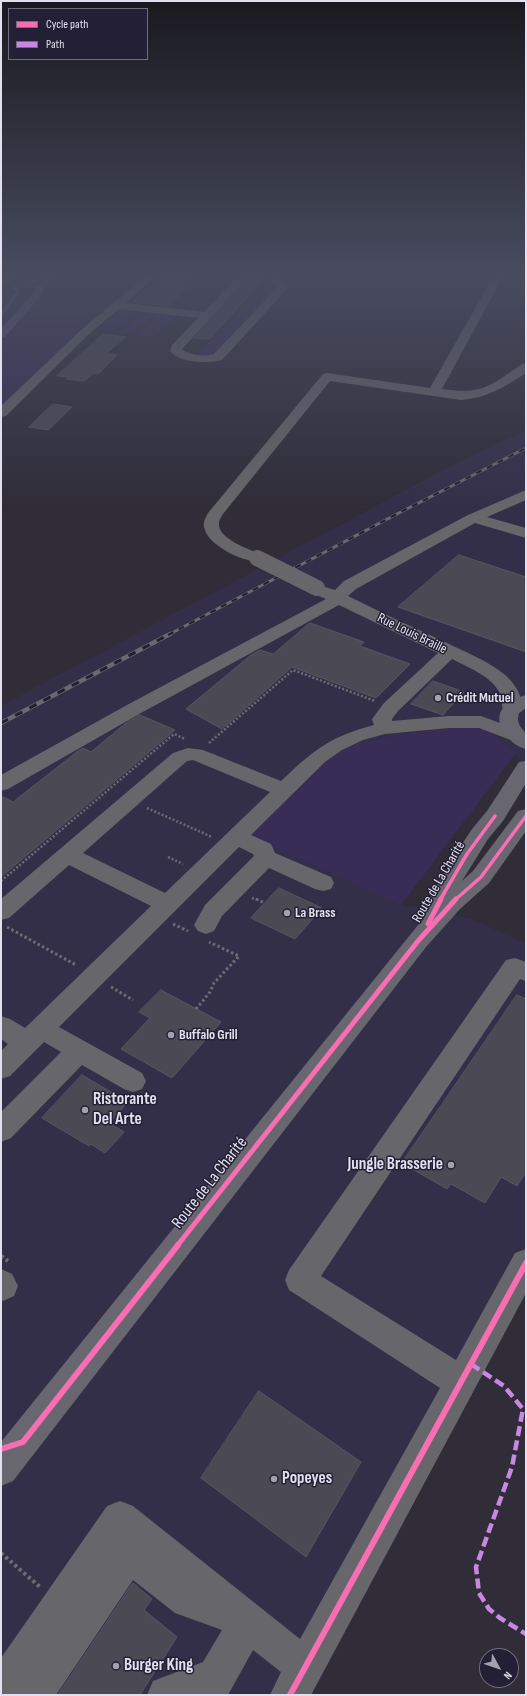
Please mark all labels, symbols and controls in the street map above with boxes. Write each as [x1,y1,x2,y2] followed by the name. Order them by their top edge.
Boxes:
[8,8,148,60] legend
[46,17,88,32] text: Cycle path
[46,37,64,52] text: Path
[374,610,450,658] street label: Rue Louis Braille
[446,690,514,706] place label: Crédit Mutuel
[433,693,443,703] marker: Crédit Mutuel
[409,838,469,926] street label: Route de La Charité
[295,905,336,921] place label: La Brass
[282,908,292,918] marker: La Brass
[179,1027,237,1043] place label: Buffalo Grill
[166,1030,176,1040] marker: Buffalo Grill
[93,1090,157,1130] place label: Ristorante Del Arte
[80,1105,90,1115] marker: Ristorante Del Arte
[168,1133,252,1233] street label: Route de La Charité
[347,1155,443,1175] place label: Jungle Brasserie
[446,1160,456,1170] marker: Jungle Brasserie
[282,1469,332,1489] place label: Popeyes
[269,1474,279,1484] marker: Popeyes
[479,1648,519,1688] north arrow
[124,1656,193,1676] place label: Burger King
[111,1661,121,1671] marker: Burger King
[501,1669,515,1682] text: N

